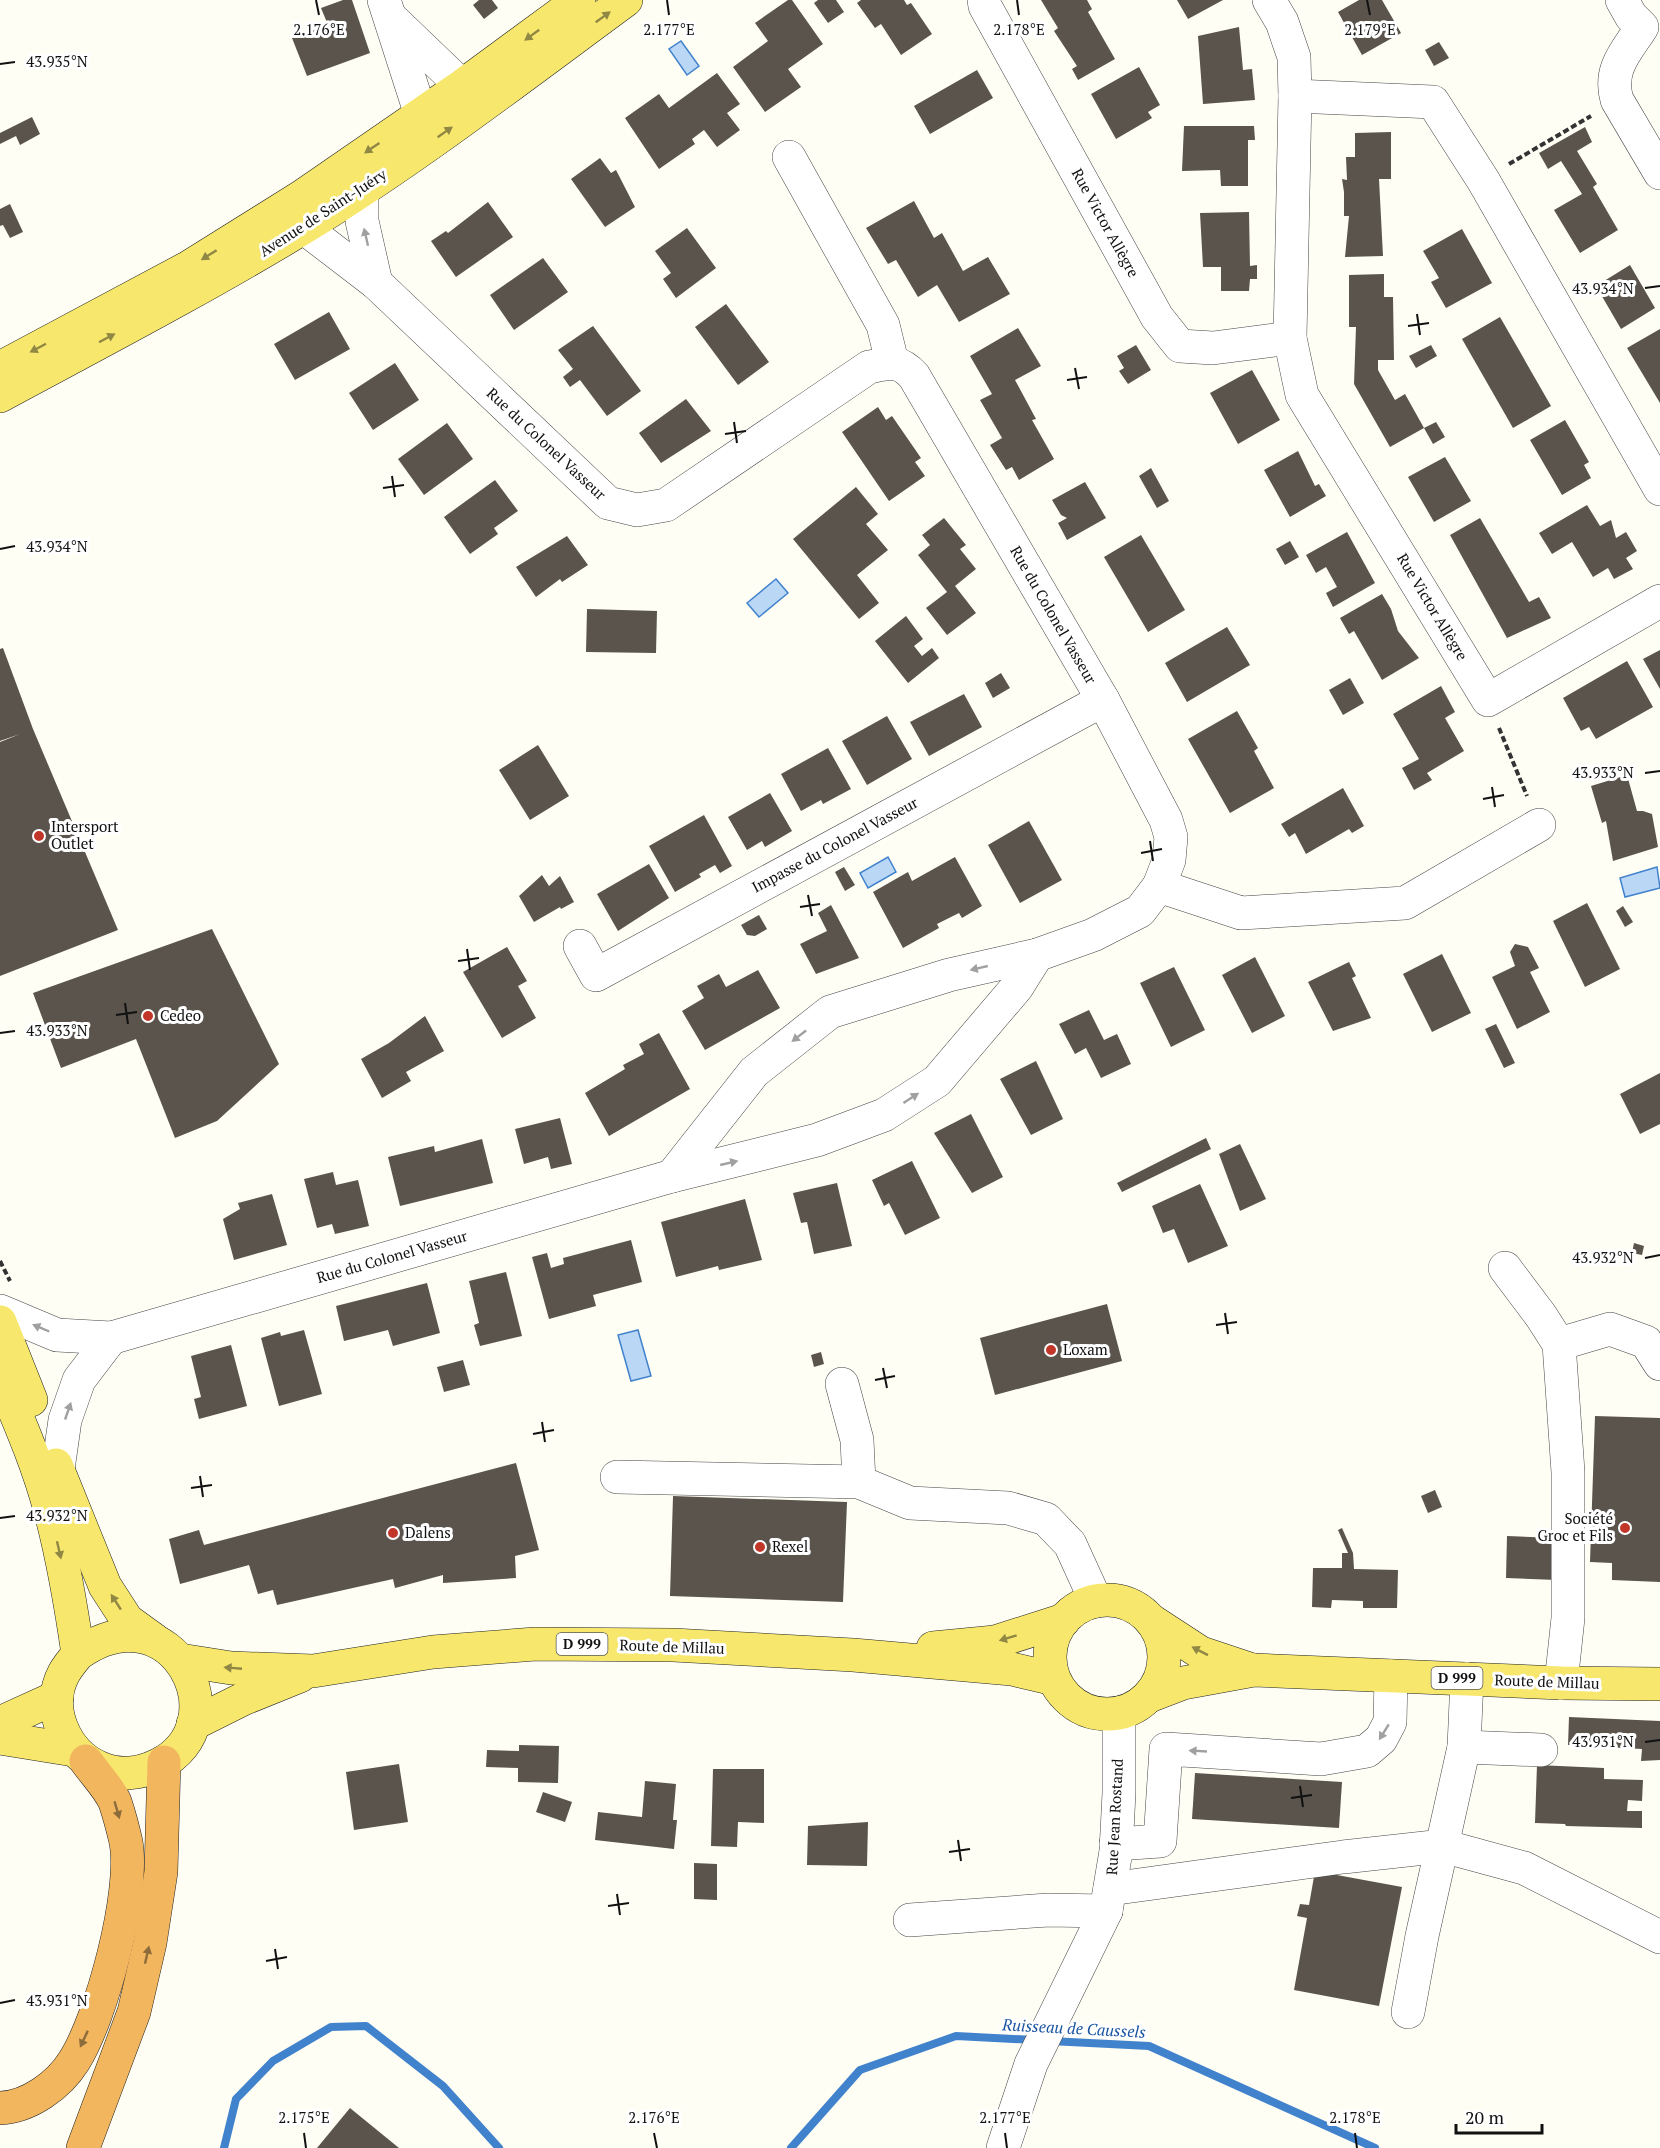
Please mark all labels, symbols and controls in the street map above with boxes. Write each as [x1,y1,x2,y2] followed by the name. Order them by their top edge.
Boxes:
[595,12,610,24] one-way arrow
[293,19,345,39] text: 2.176°E
[643,19,695,39] text: 2.177°E
[993,19,1045,39] text: 2.178°E
[1344,19,1396,39] text: 2.179°E
[524,28,539,40] one-way arrow
[26,51,88,71] text: 43.935°N
[436,126,452,138] one-way arrow
[365,142,381,154] one-way arrow
[255,163,390,261] street label: Avenue de Saint-Juéry
[1068,164,1144,281] street label: Rue Victor Allègre
[361,227,370,246] one-way arrow
[201,249,217,260] one-way arrow
[1572,278,1634,298] text: 43.934°N
[99,333,116,343] one-way arrow
[29,343,46,353] one-way arrow
[483,383,611,504] street label: Rue du Colonel Vasseur
[26,536,88,556] text: 43.934°N
[1006,542,1102,687] street label: Rue du Colonel Vasseur
[1393,549,1473,664] street label: Rue Victor Allègre
[1572,762,1634,782] text: 43.933°N
[748,792,921,896] street label: Impasse du Colonel Vasseur
[51,816,119,853] place label: Intersport Outlet
[32,829,46,843] marker: Intersport Outlet
[970,964,989,973] one-way arrow
[160,1005,201,1025] place label: Cedeo
[141,1009,155,1023] marker: Cedeo
[26,1020,88,1040] text: 43.933°N
[792,1030,807,1042] one-way arrow
[903,1092,920,1103] one-way arrow
[720,1157,738,1167] one-way arrow
[314,1225,470,1287] street label: Rue du Colonel Vasseur
[1572,1247,1634,1267] text: 43.932°N
[32,1323,50,1333] one-way arrow
[1063,1339,1108,1359] place label: Loxam
[1044,1343,1058,1357] marker: Loxam
[64,1402,74,1420] one-way arrow
[26,1505,88,1525] text: 43.932°N
[1538,1508,1613,1545] place label: Société Groc et Fils
[1618,1521,1632,1535] marker: Société Groc et Fils
[405,1522,451,1542] place label: Dalens
[386,1526,400,1540] marker: Dalens
[772,1536,808,1556] place label: Rexel
[753,1540,767,1554] marker: Rexel
[55,1541,65,1560] one-way arrow
[110,1594,121,1610] one-way arrow
[556,1633,608,1655] road number: D 999
[999,1633,1017,1643] one-way arrow
[619,1634,725,1658] street label: Route de Millau
[1191,1646,1208,1656] one-way arrow
[224,1663,243,1673] one-way arrow
[1432,1667,1482,1689] road number: D 999
[1494,1669,1600,1693] street label: Route de Millau
[1378,1724,1389,1741] one-way arrow
[1572,1731,1634,1751] text: 43.931°N
[1189,1747,1208,1756] one-way arrow
[1101,1758,1127,1876] street label: Rue Jean Rostand
[113,1801,122,1819] one-way arrow
[143,1945,152,1964] one-way arrow
[26,1990,88,2010] text: 43.931°N
[1001,2013,1147,2043] water label: Ruisseau de Caussels
[80,2031,89,2048] one-way arrow
[1456,2097,1542,2135] scale bar
[1465,2105,1505,2129] text: 20 m
[278,2107,330,2127] text: 2.175°E
[628,2107,680,2127] text: 2.176°E
[979,2107,1031,2127] text: 2.177°E
[1329,2107,1381,2127] text: 2.178°E

